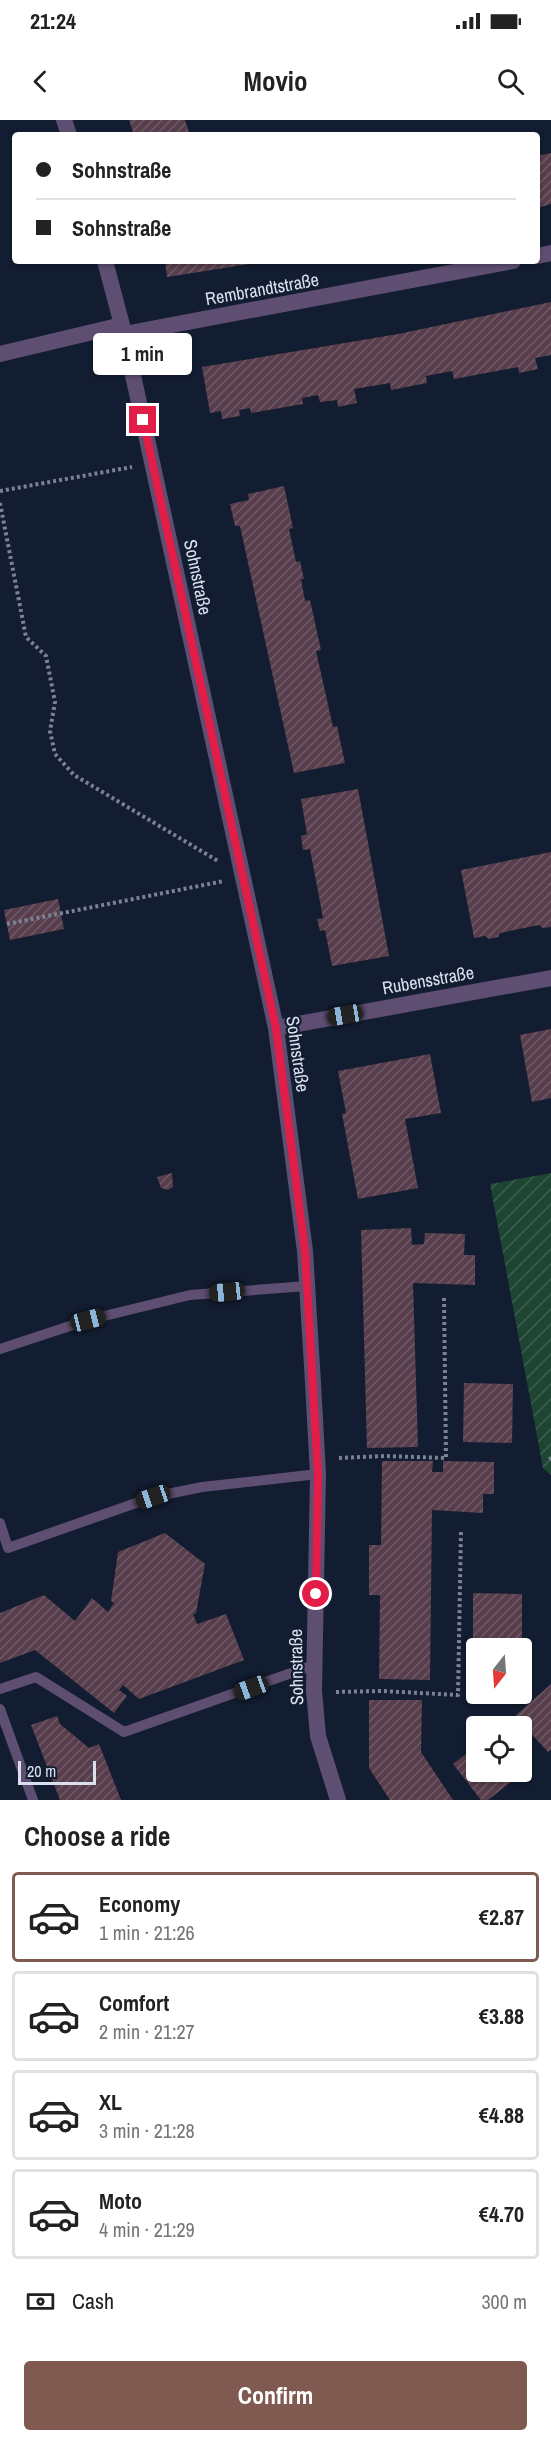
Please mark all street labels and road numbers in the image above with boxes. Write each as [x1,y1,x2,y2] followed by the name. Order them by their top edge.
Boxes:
[203,267,321,311] street label: Rembrandtstraße
[178,537,218,617] street label: Sohnstraße
[380,960,476,1000] street label: Rubensstraße
[280,1014,316,1094] street label: Sohnstraße
[283,1629,309,1705] street label: Sohnstraße

